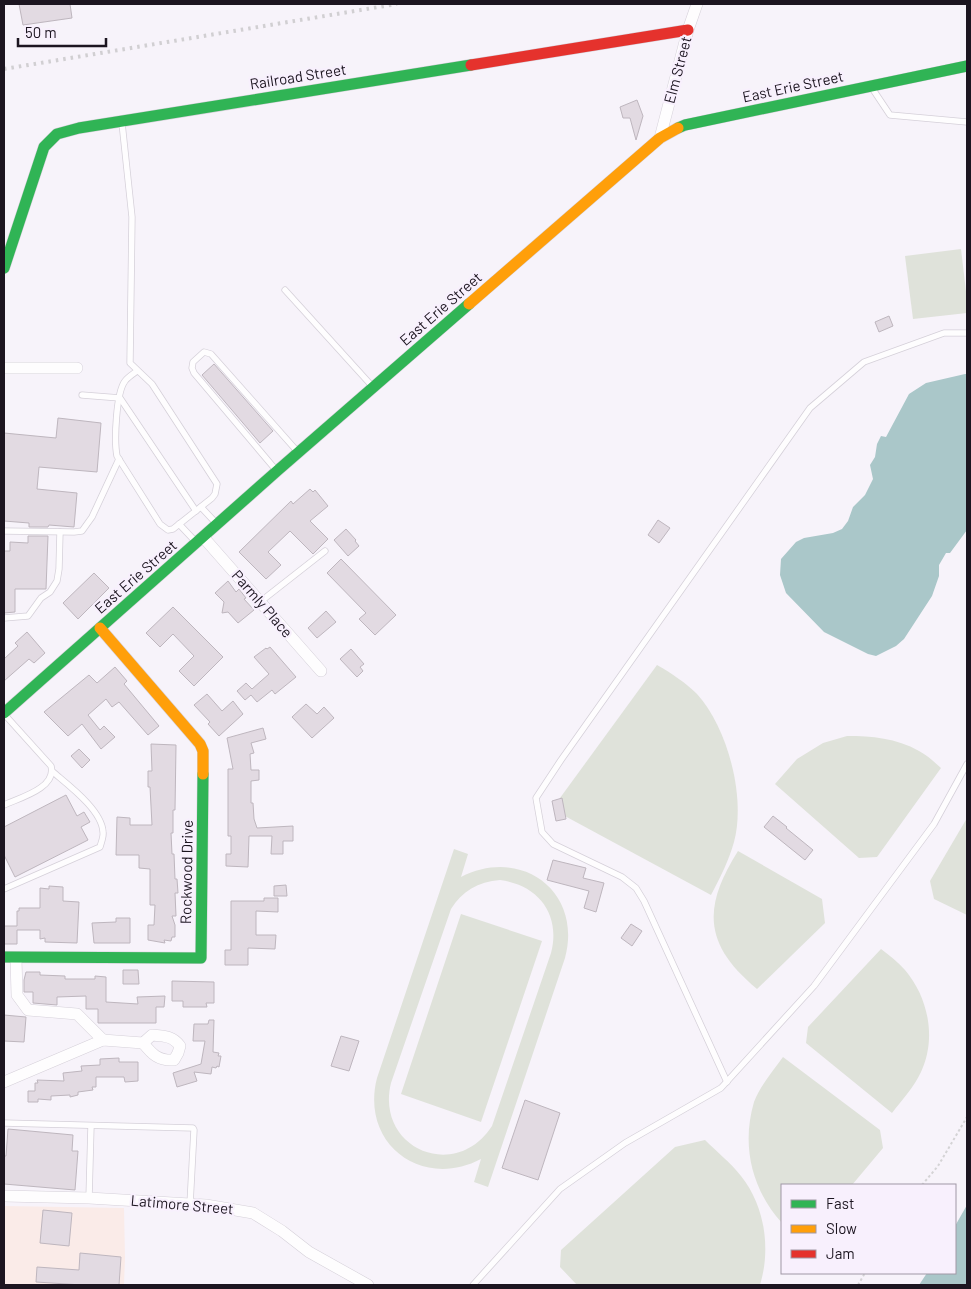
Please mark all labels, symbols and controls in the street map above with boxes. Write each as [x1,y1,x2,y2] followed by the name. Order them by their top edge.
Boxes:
[18,15,105,47] scale bar
[25,23,57,41] text: 50 m
[659,34,695,105] street label: Elm Street
[248,59,347,93] street label: Railroad Street
[741,67,845,106] street label: East Erie Street
[396,268,485,349] street label: East Erie Street
[91,536,180,617] street label: East Erie Street
[229,566,297,641] street label: Parmly Place
[176,820,196,924] street label: Rockwood Drive
[781,1184,956,1274] legend
[130,1191,234,1217] street label: Latimore Street
[826,1194,854,1212] text: Fast
[826,1219,857,1237] text: Slow
[826,1244,855,1262] text: Jam

